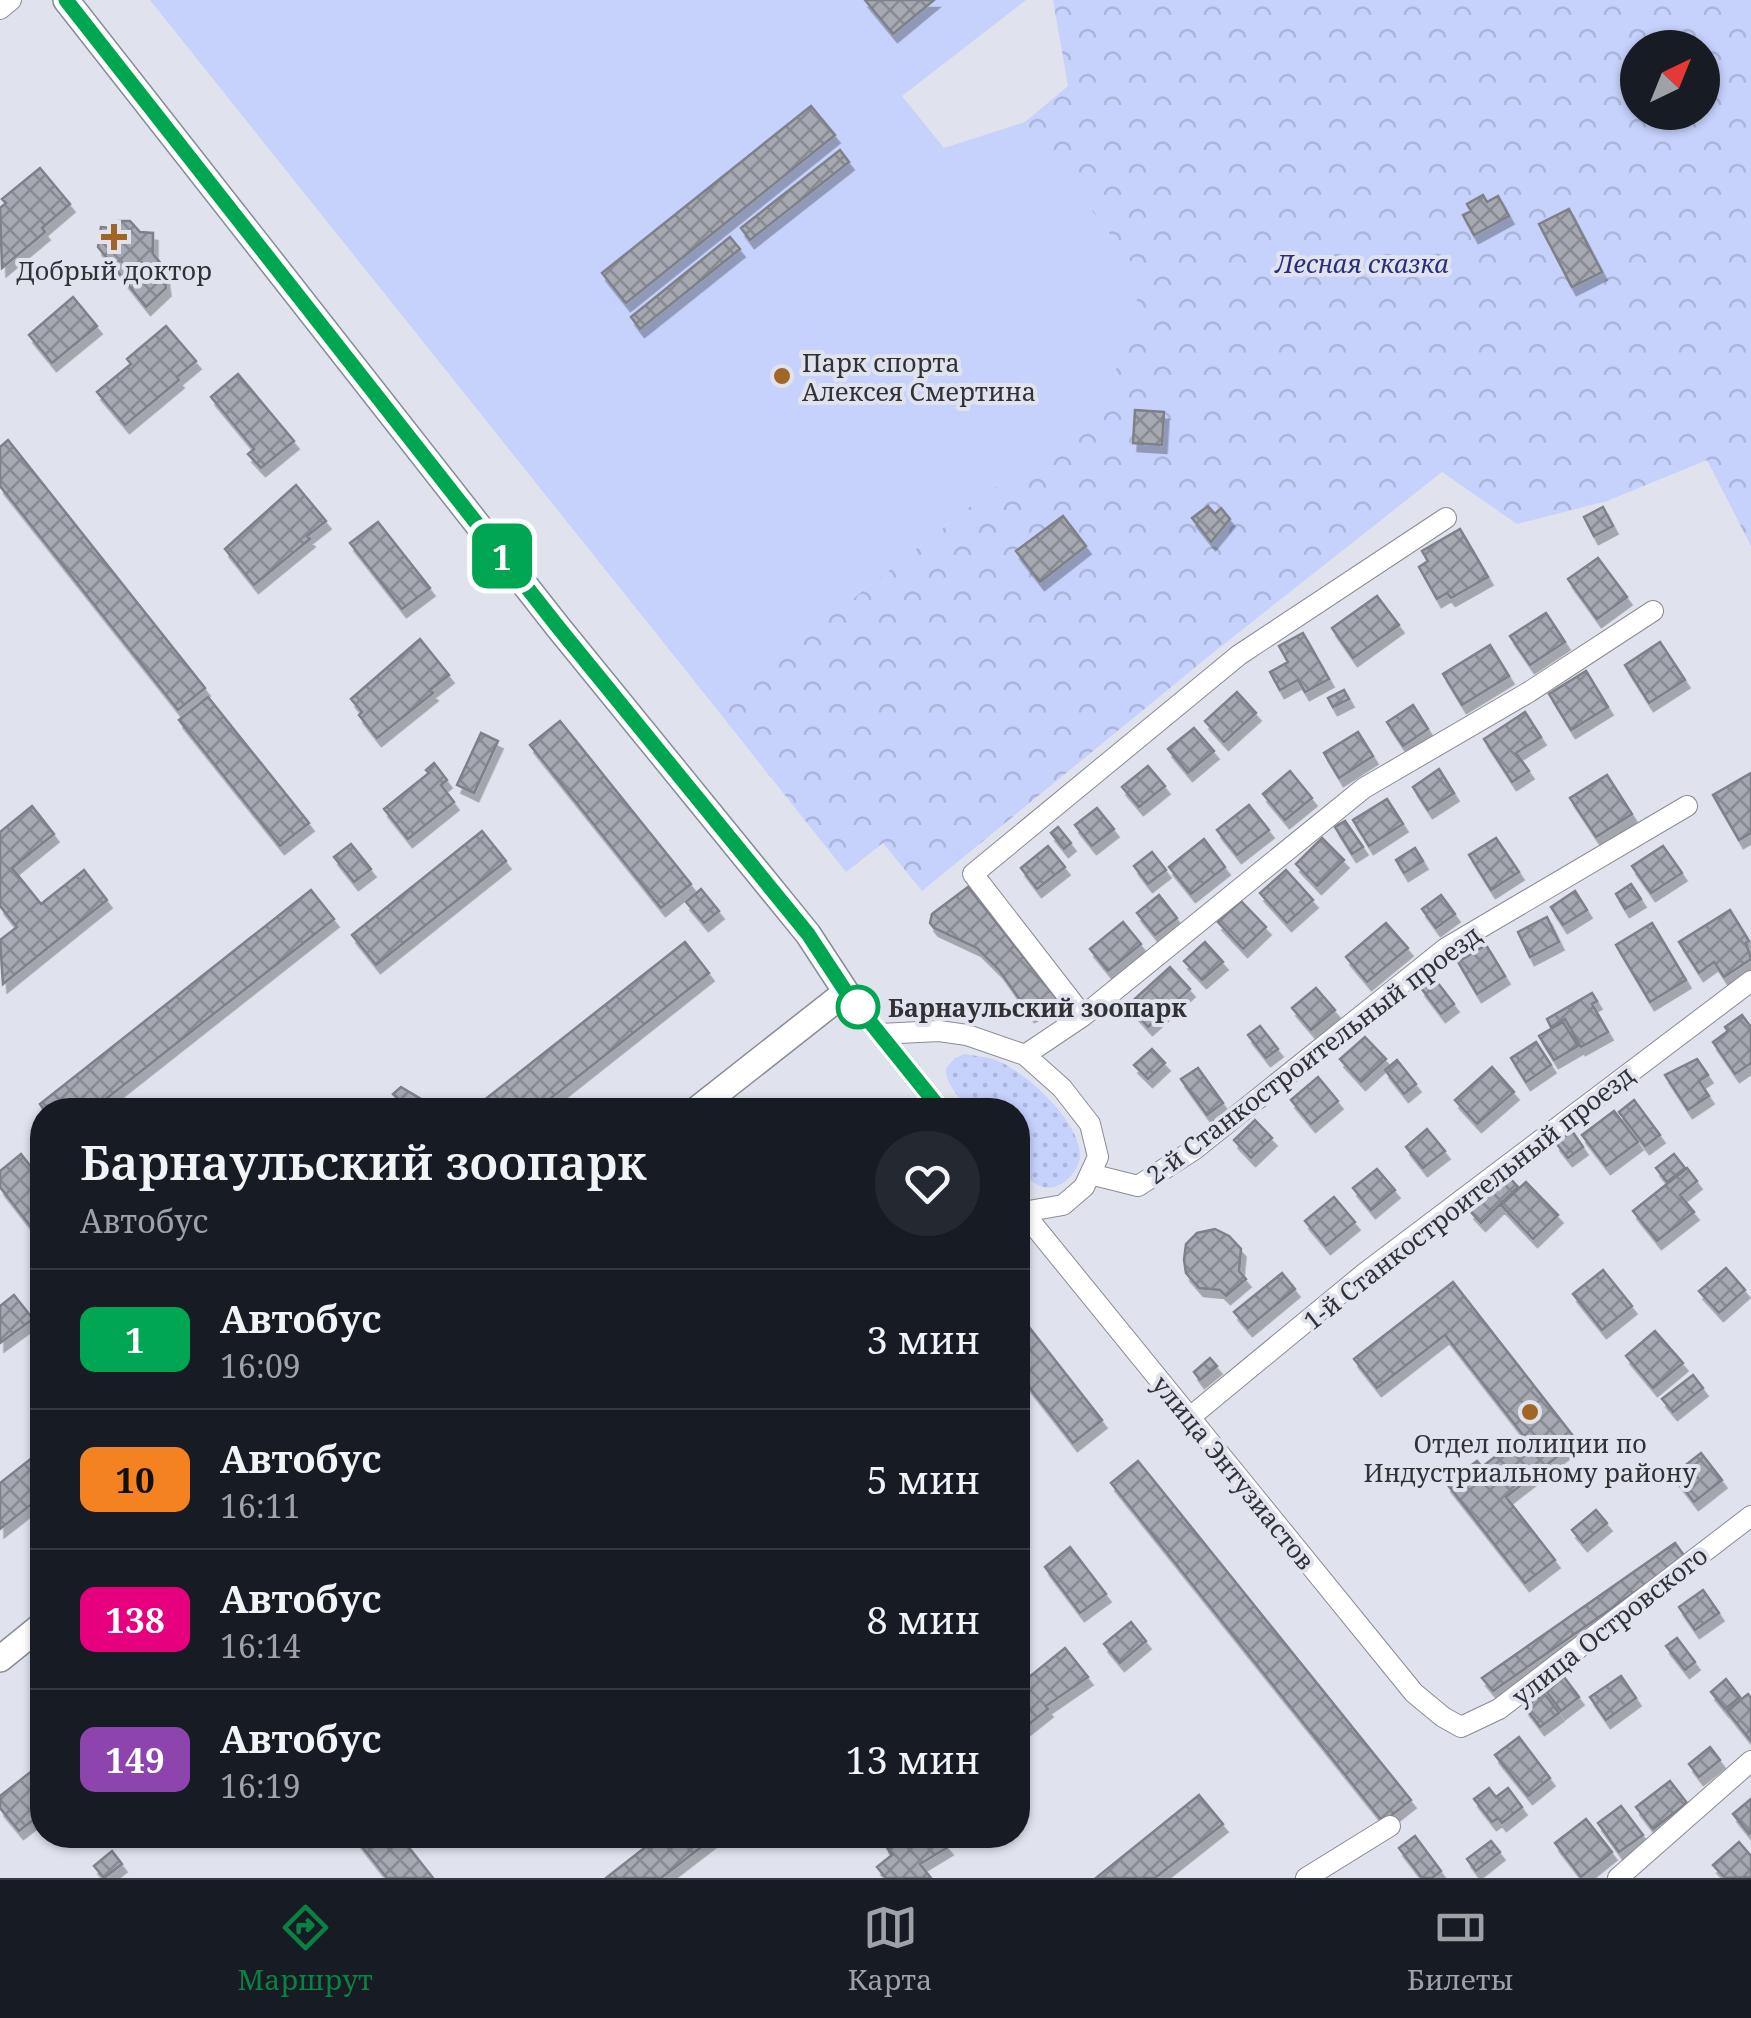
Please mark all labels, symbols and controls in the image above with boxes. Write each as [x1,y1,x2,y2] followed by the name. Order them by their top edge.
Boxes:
[1620,30,1720,130] north arrow
[1620,30,1720,130] map controls
[101,224,127,250] marker: Добрый доктор
[1274,246,1449,280] park label: Лесная сказка
[16,253,212,287] place label: Добрый доктор
[802,345,1036,408] place label: Парк спорта Алексея Смертина
[771,365,793,387] marker: Парк спорта Алексея Смертина
[470,524,534,588] line badge: 1
[492,533,512,580] text: 1
[1139,917,1487,1191] street label: 2-й Станкостроительный проезд
[837,986,879,1028] marker: Барнаульский зоопарк
[888,990,1187,1024] place label: Барнаульский зоопарк
[1296,1057,1640,1337] street label: 1-й Станкостроительный проезд
[80,1129,647,1194] text: Барнаульский зоопарк
[875,1131,980,1236] button: heart
[80,1199,208,1242] text: Автобус
[220,1292,381,1344] text: Автобус
[866,1313,980,1365] text: 3 мин
[125,1316,145,1363] text: 1
[220,1344,301,1387] text: 16:09
[1145,1368,1323,1576] street label: улица Энтузиастов
[1519,1401,1541,1423] marker: Отдел полиции по Индустриальному району
[1364,1426,1697,1489] place label: Отдел полиции по Индустриальному району
[220,1432,381,1484] text: Автобус
[866,1453,980,1505] text: 5 мин
[115,1456,155,1503] text: 10
[220,1484,301,1527] text: 16:11
[1504,1538,1714,1712] street label: улица Островского
[220,1572,381,1624] text: Автобус
[866,1593,980,1645] text: 8 мин
[105,1596,165,1643] text: 138
[220,1624,301,1667] text: 16:14
[220,1712,381,1764] text: Автобус
[845,1733,980,1785] text: 13 мин
[105,1736,165,1783] text: 149
[220,1764,301,1807] text: 16:19
[237,1900,373,1998] tab: Маршрут
[848,1900,932,1998] tab: Карта
[1407,1900,1514,1998] tab: Билеты

